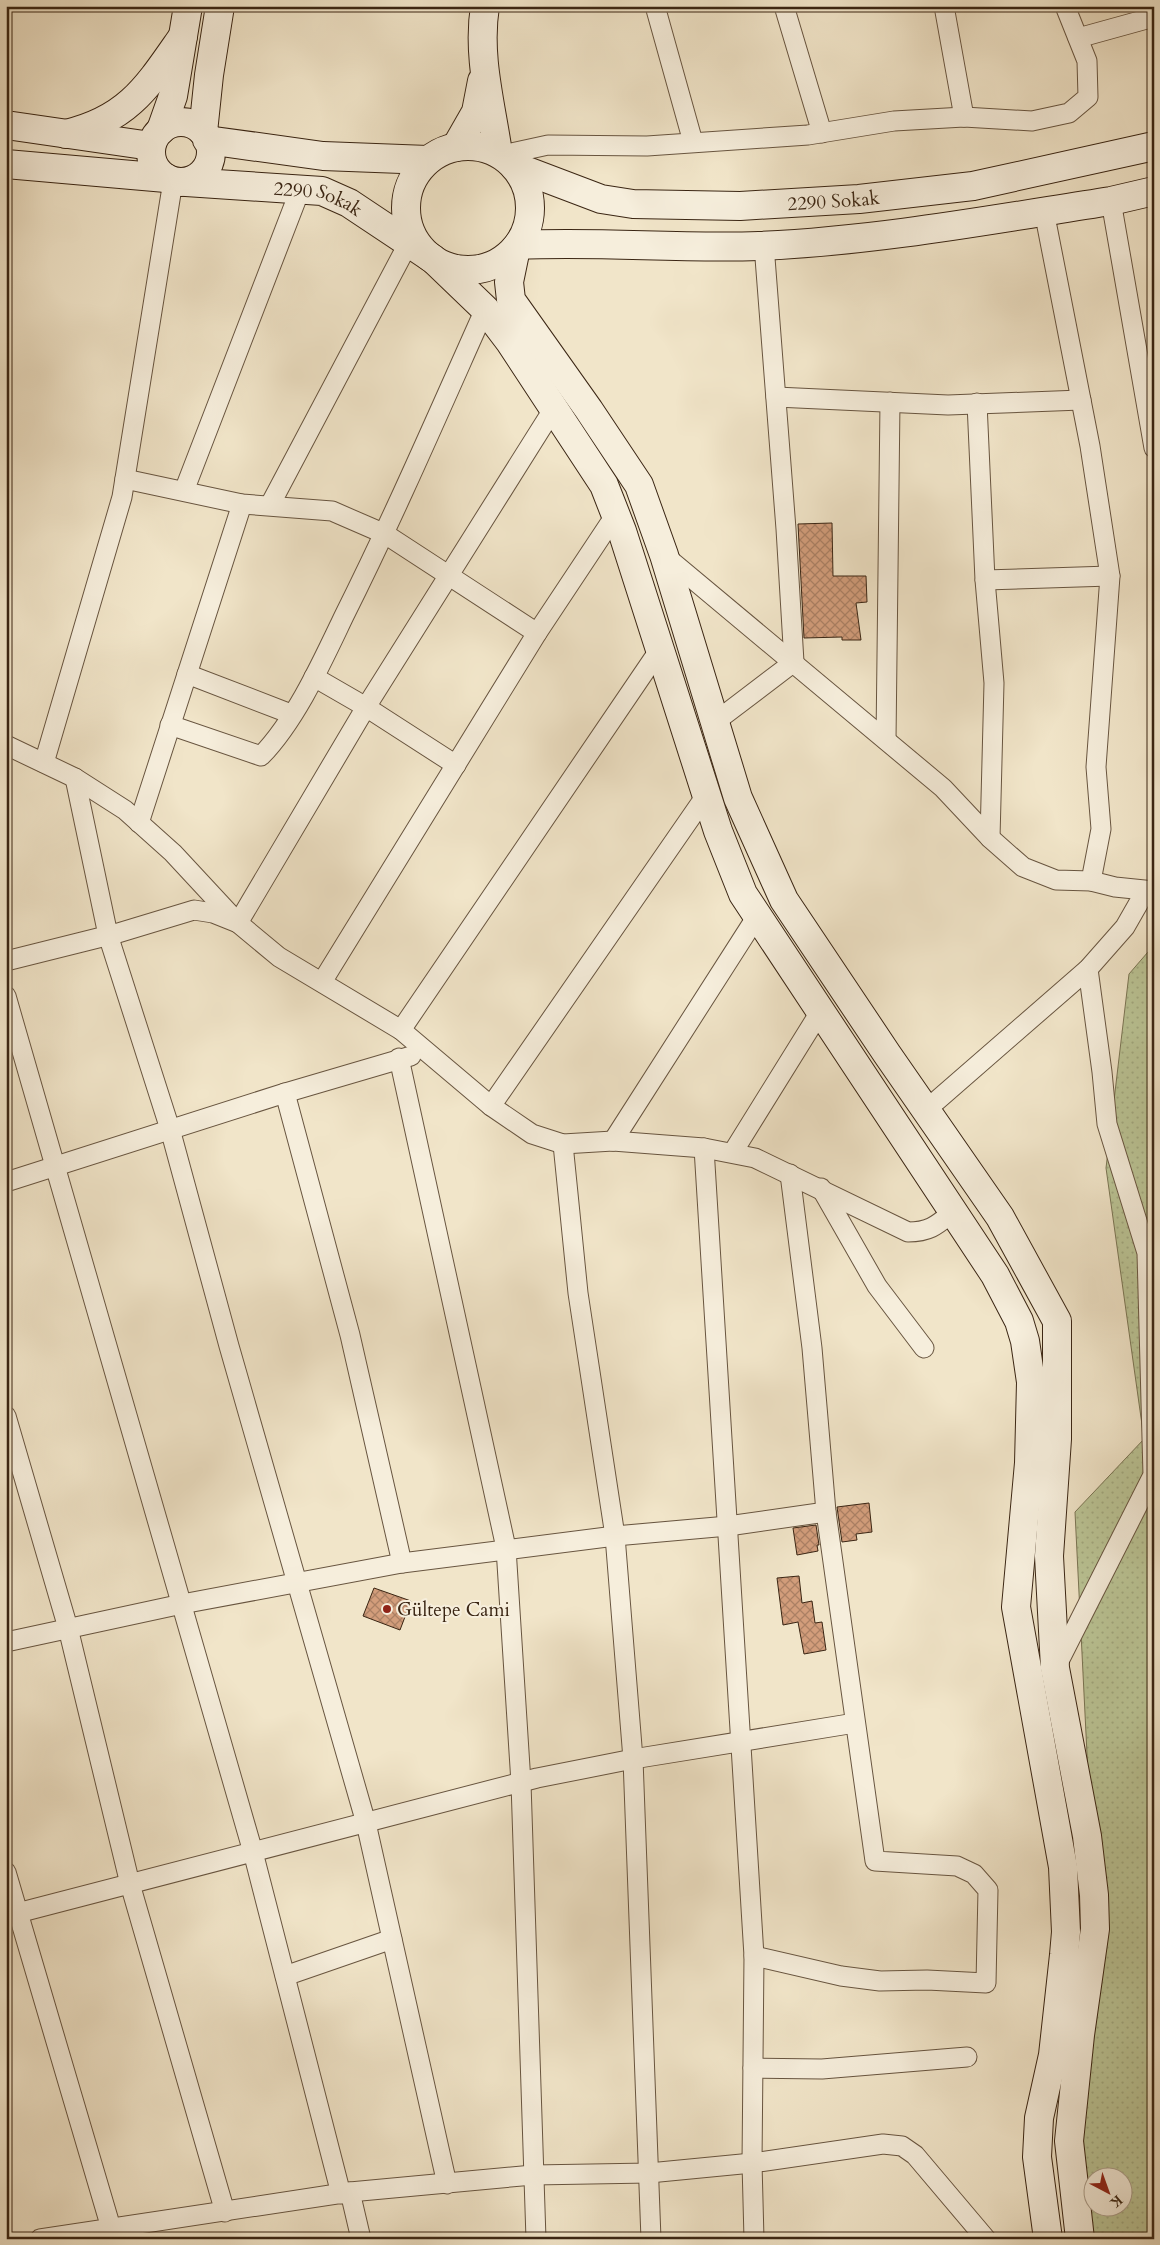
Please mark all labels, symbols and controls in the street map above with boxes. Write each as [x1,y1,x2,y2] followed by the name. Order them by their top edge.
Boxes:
[273,176,368,223] street label: 2290 Sokak
[787,185,882,217] street label: 2290 Sokak
[397,1597,510,1623] place label: Gültepe Cami
[381,1603,393,1615] marker: Gültepe Cami
[1082,2168,1132,2218] north arrow
[1105,2191,1127,2213] text: K

